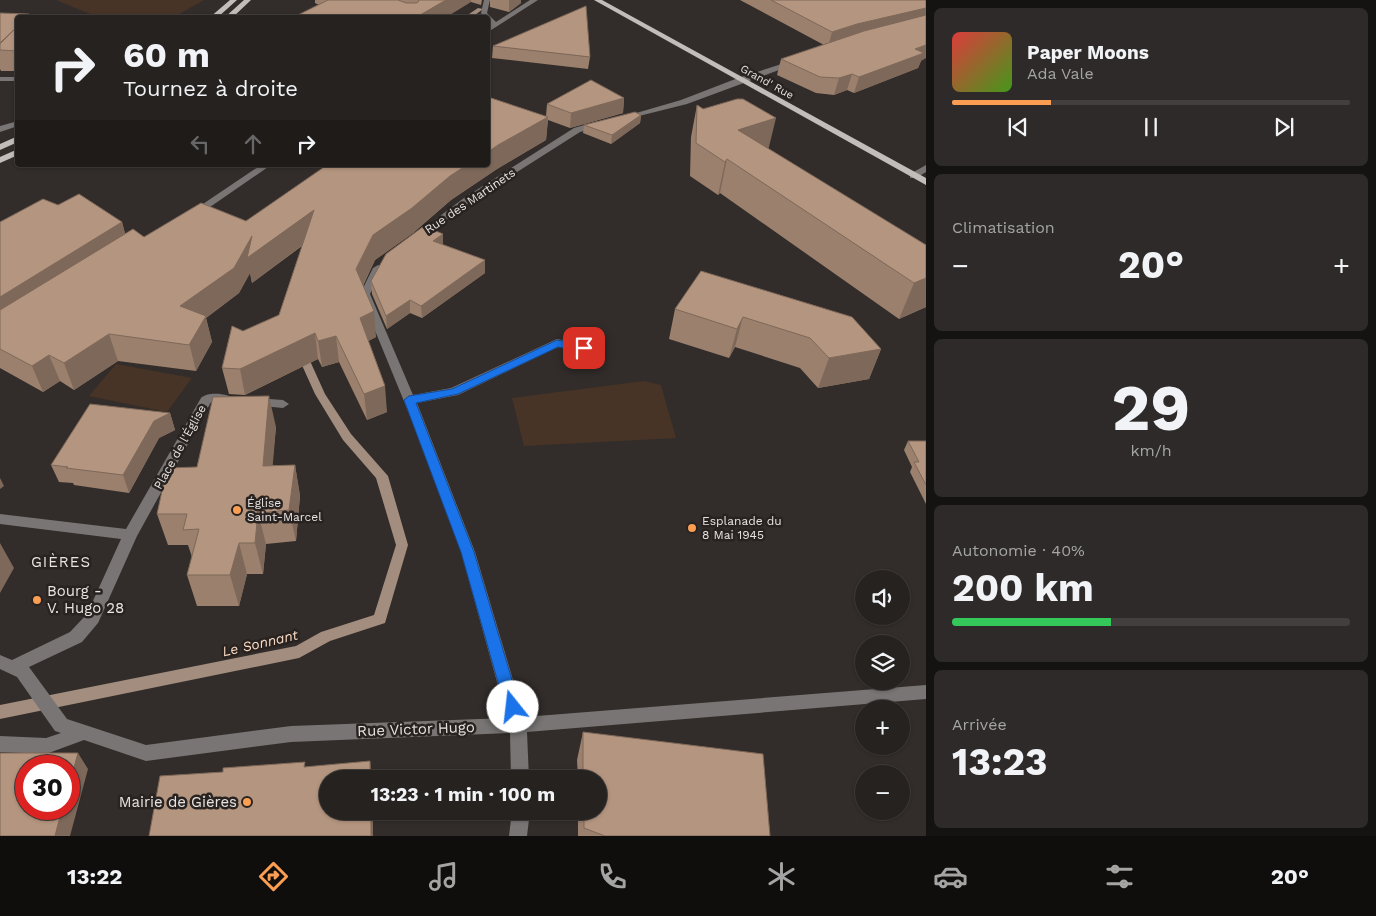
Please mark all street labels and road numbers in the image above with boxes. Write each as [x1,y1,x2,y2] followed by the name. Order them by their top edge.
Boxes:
[738,62,796,102] street label: Grand' Rue
[422,165,518,237] street label: Rue des Martinets
[151,402,209,492] street label: Place de l'Église
[357,718,475,740] street label: Rue Victor Hugo

